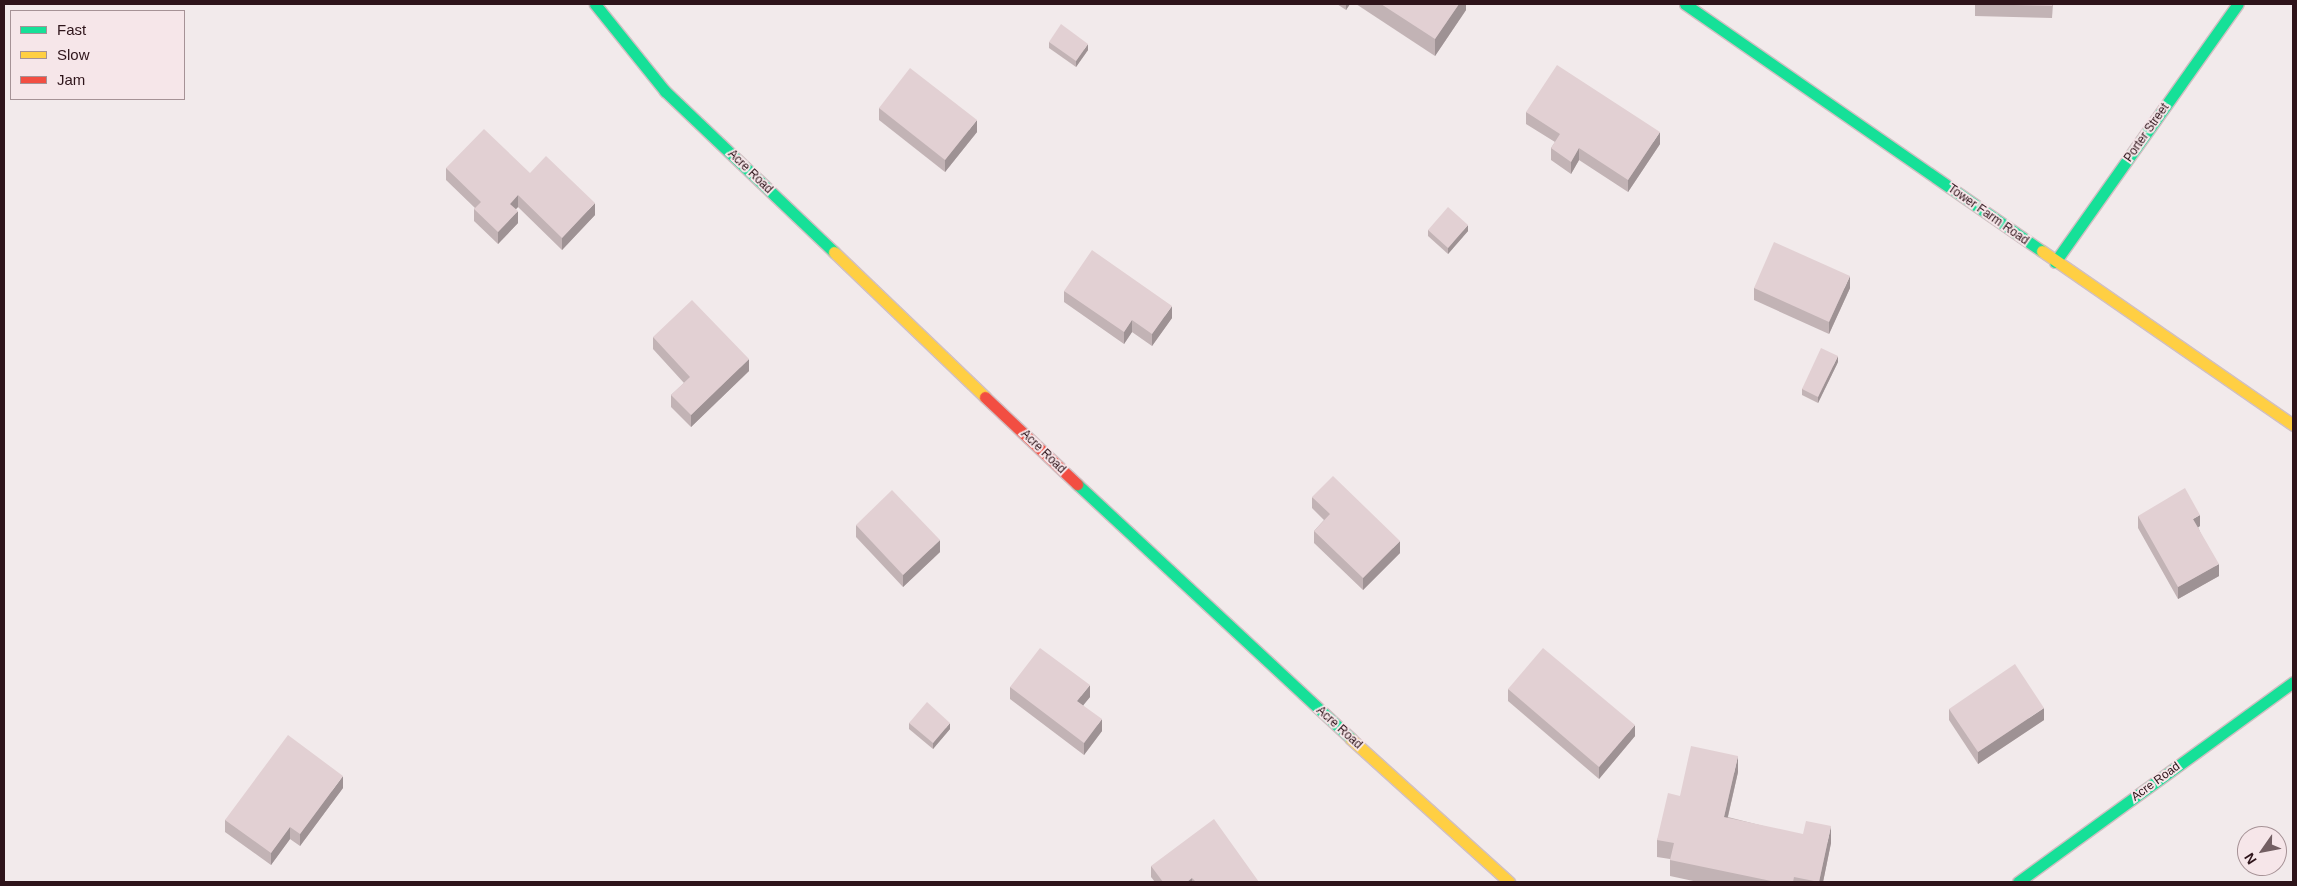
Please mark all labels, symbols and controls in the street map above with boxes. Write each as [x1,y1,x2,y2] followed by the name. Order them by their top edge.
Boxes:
[10,10,185,100] legend
[57,21,86,38] text: Fast
[57,46,90,63] text: Slow
[57,71,85,88] text: Jam
[2122,101,2172,165] street label: Porter Street
[725,147,775,197] street label: Acre Road
[1945,182,2031,248] street label: Tower Farm Road
[1018,427,1068,477] street label: Acre Road
[1313,704,1365,752] street label: Acre Road
[2129,760,2183,804] street label: Acre Road
[2237,826,2287,876] north arrow
[2241,850,2260,867] text: N

